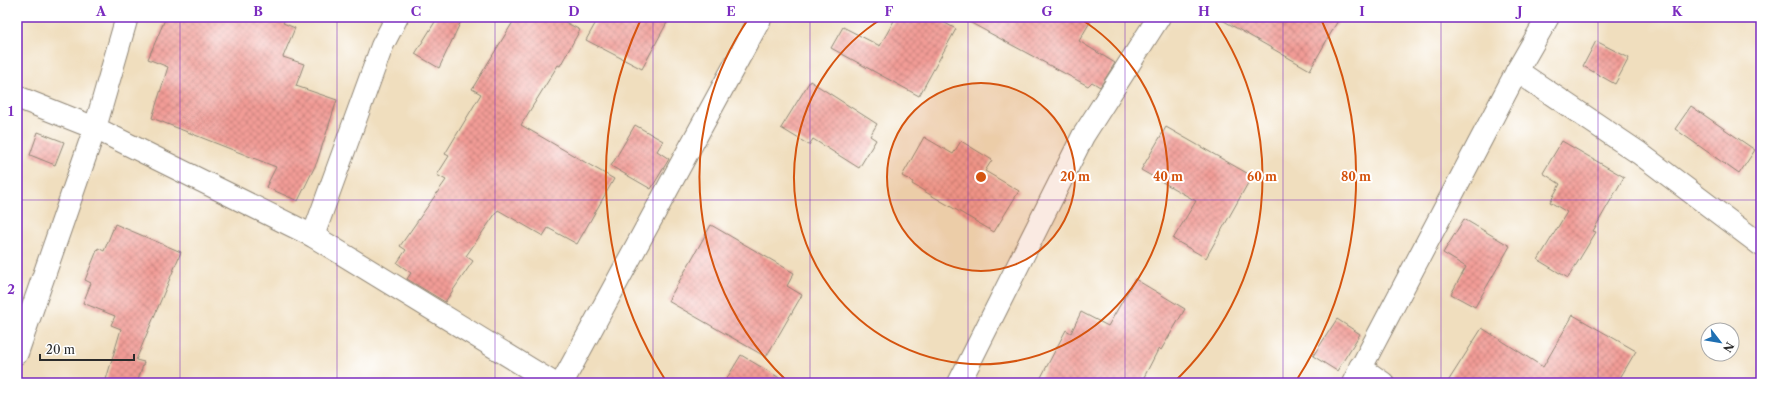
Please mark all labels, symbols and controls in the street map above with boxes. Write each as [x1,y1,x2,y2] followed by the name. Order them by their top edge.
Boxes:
[95,3,107,19] text: A
[253,3,263,19] text: B
[411,3,421,19] text: C
[568,3,580,19] text: D
[726,3,736,19] text: E
[885,3,894,19] text: F
[1041,3,1053,19] text: G
[1198,3,1210,19] text: H
[1359,3,1365,19] text: I
[1515,3,1523,19] text: J
[1672,3,1683,19] text: K
[8,103,14,119] text: 1
[1060,169,1090,184] text: 20 m
[1153,169,1183,184] text: 40 m
[1247,169,1277,184] text: 60 m
[1341,169,1371,184] text: 80 m
[974,170,988,184] centre of rings
[7,281,15,297] text: 2
[1700,322,1740,362] north arrow
[40,336,134,362] scale bar
[1720,339,1737,355] text: N
[46,342,75,357] text: 20 m

